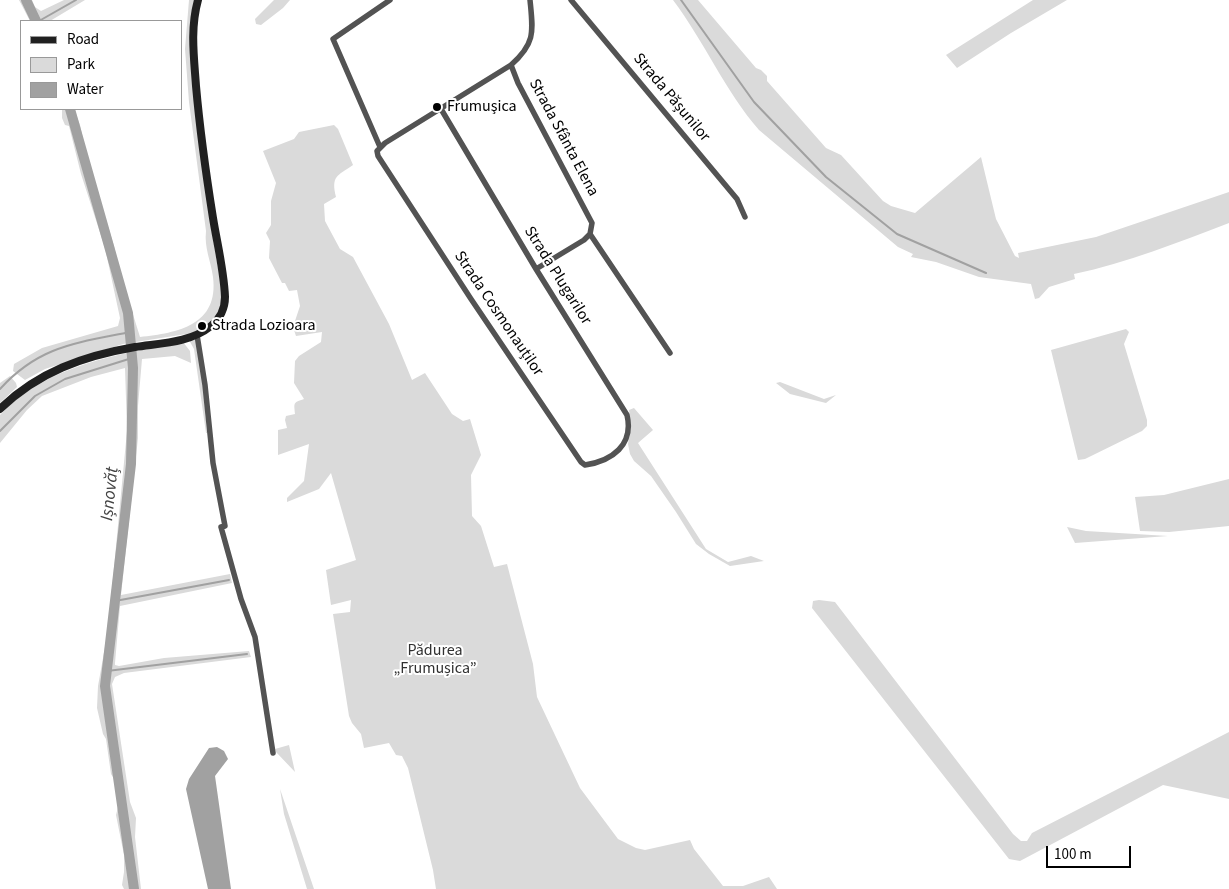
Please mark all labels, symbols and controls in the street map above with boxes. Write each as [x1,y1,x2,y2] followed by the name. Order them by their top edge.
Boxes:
[20,20,182,110] legend
[67,29,99,50] text: Road
[628,50,714,146] street label: Strada Pășunilor
[67,54,95,75] text: Park
[524,76,602,200] street label: Strada Sfânta Elena
[67,79,103,100] text: Water
[447,97,517,117] place label: Frumuşica
[431,101,443,113] marker: Frumuşica
[519,223,595,329] street label: Strada Plugarilor
[449,248,547,380] street label: Strada Cosmonauților
[212,316,316,336] place label: Strada Lozioara
[196,320,208,332] marker: Strada Lozioara
[97,466,125,522] water label: Ișnovăț
[393,641,477,679] park label: Pădurea „Frumușica”
[1049,836,1134,868] scale bar
[1054,844,1092,865] text: 100 m

